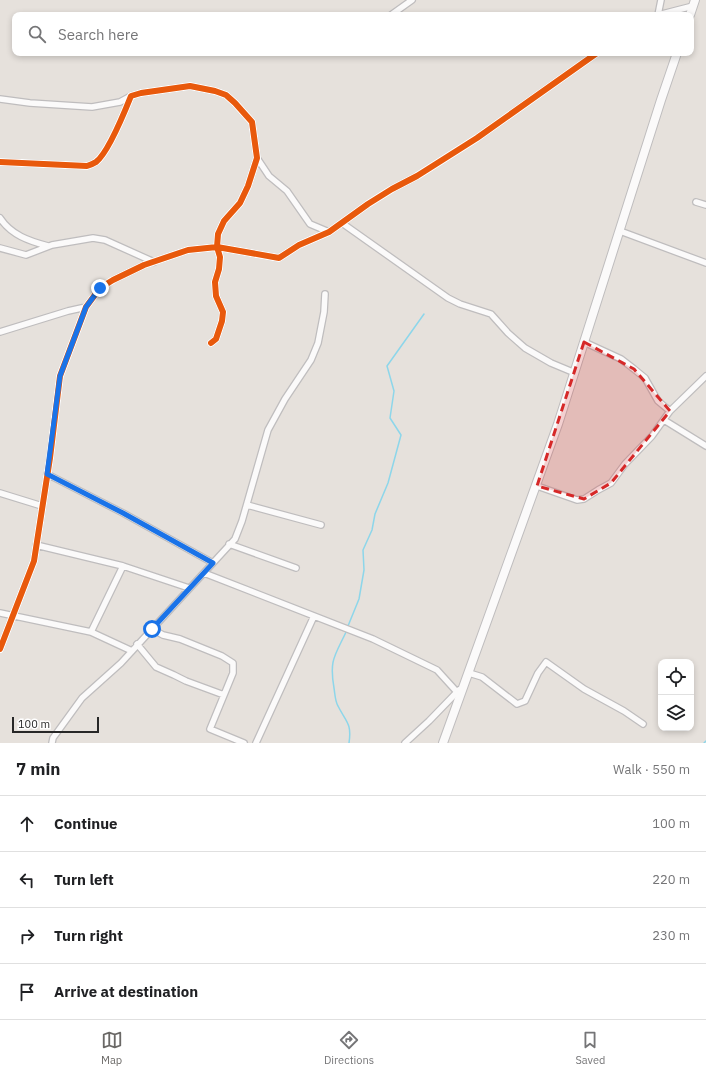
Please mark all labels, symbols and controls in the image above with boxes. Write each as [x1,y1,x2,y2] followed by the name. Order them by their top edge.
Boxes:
[12,12,694,56] search box
[26,23,48,45] icon: search
[58,25,138,44] text: Search here
[91,279,109,297] route end
[143,620,161,638] route start
[658,659,694,731] map controls
[658,659,694,695] button: locate
[658,695,694,731] button: layers
[12,715,99,734] scale bar
[18,717,50,731] text: 100 m
[16,758,60,780] text: 7 min
[613,761,690,778] text: Walk · 550 m
[16,813,38,835] icon: ahead
[54,814,118,833] text: Continue
[652,815,690,832] text: 100 m
[16,869,38,891] icon: left
[54,870,114,889] text: Turn left
[652,871,690,888] text: 220 m
[16,925,38,947] icon: right
[54,926,123,945] text: Turn right
[652,927,690,944] text: 230 m
[16,981,38,1003] icon: arrive
[54,982,198,1001] text: Arrive at destination
[101,1029,123,1067] tab: Map
[324,1029,374,1067] tab: Directions
[575,1029,605,1067] tab: Saved

